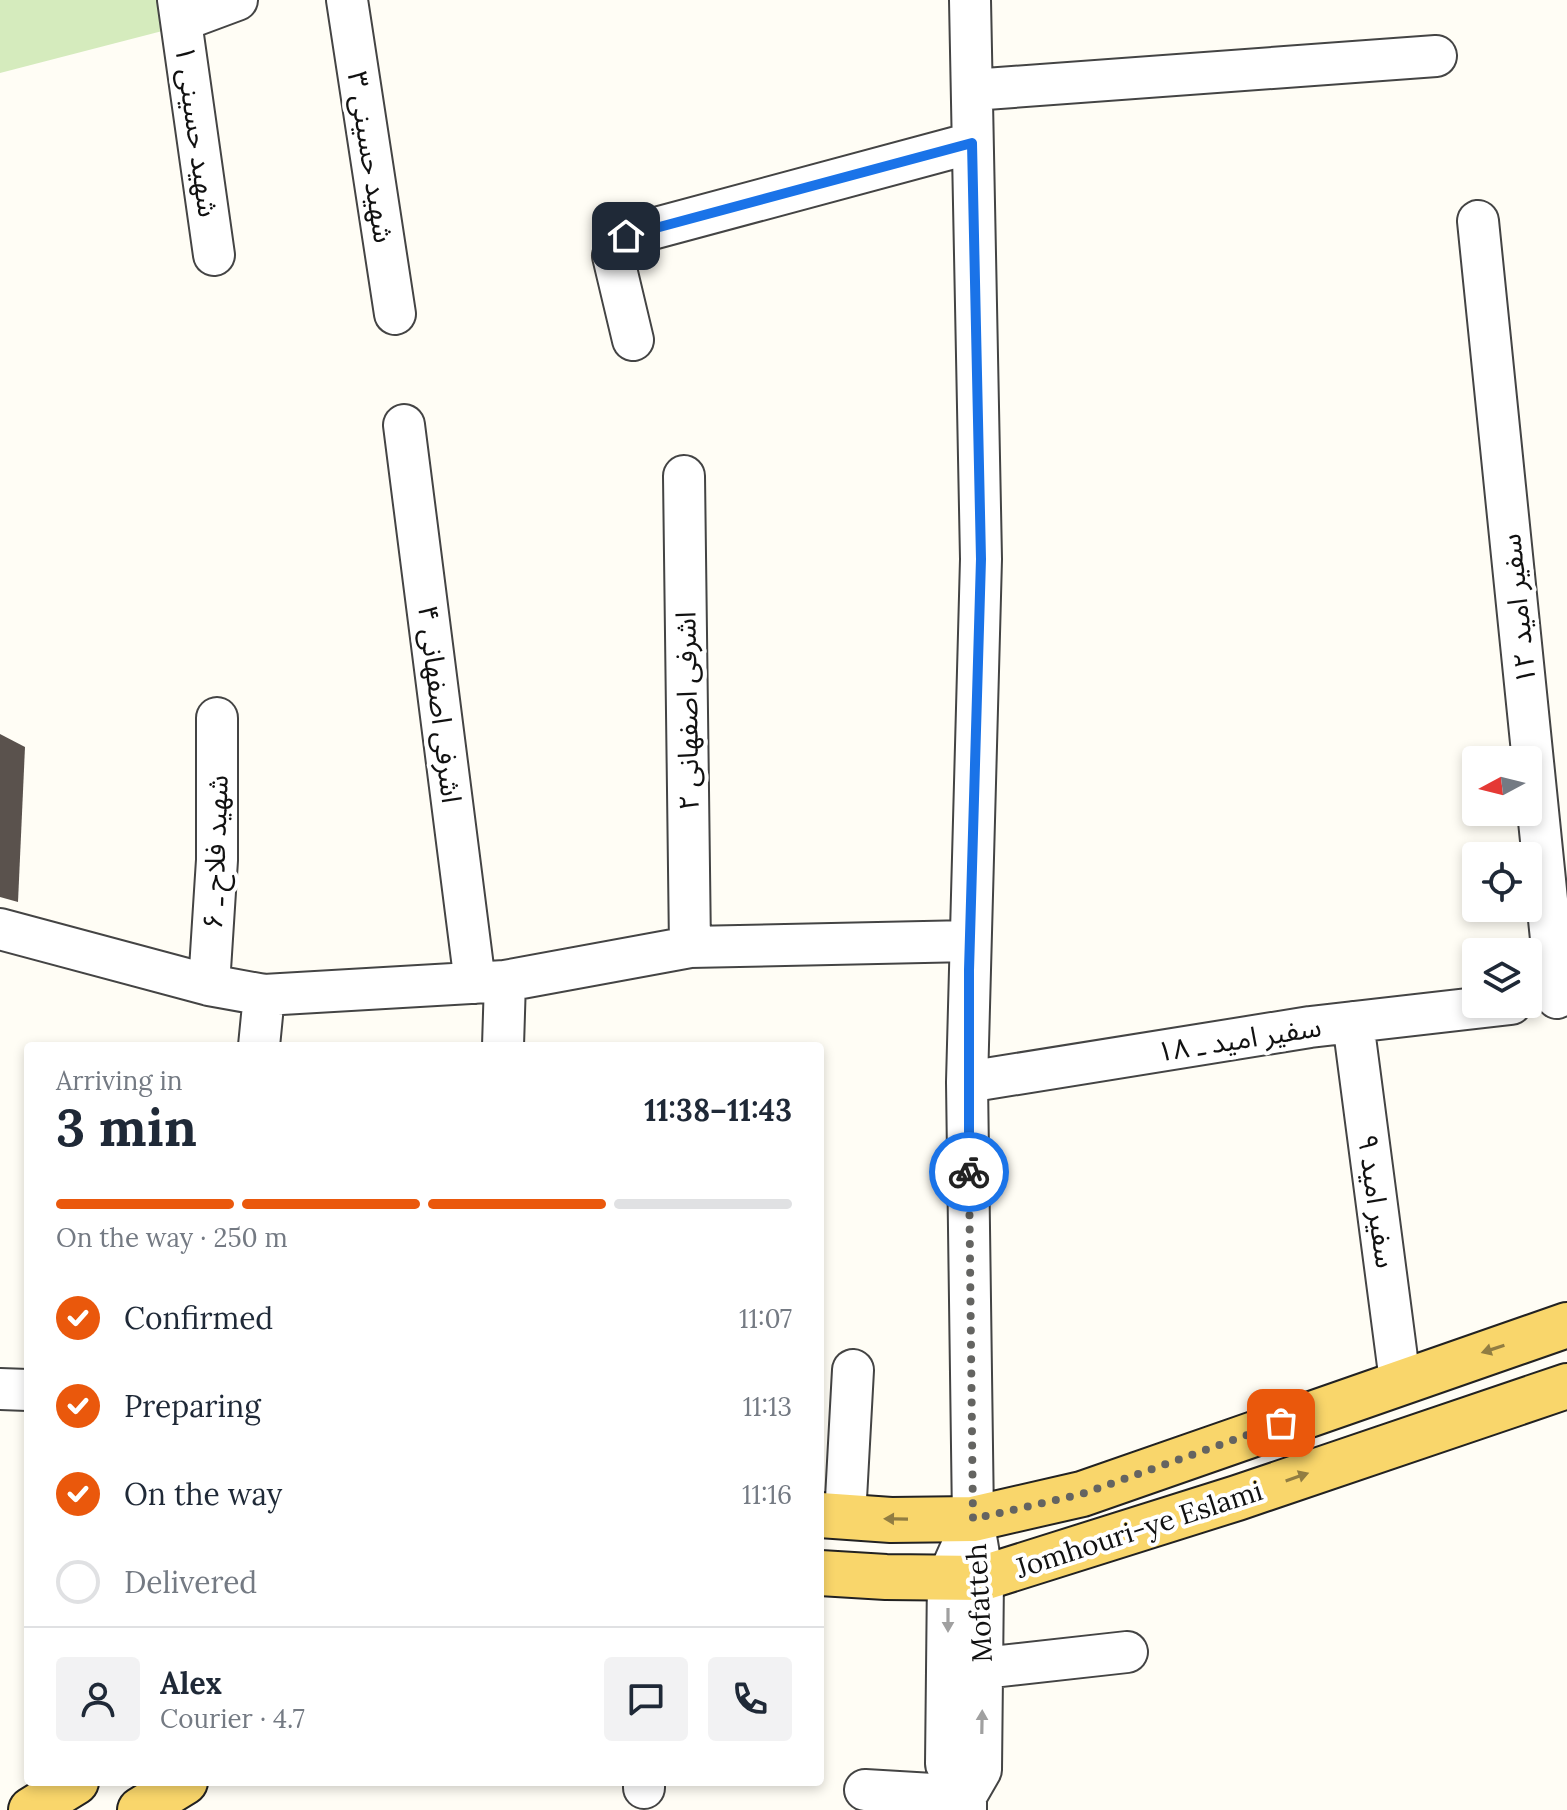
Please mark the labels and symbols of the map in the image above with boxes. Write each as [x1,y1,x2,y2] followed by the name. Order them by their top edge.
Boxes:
[167,43,227,219] street label: شهید حسینی ۱
[340,69,402,245] street label: شهید حسینی ۳
[592,202,660,270] pin
[1492,532,1544,686] street label: سفیر امید ۱۲
[410,603,470,805] street label: اشرفی اصفهانی ۴
[667,611,707,811] street label: اشرفی اصفهانی ۲
[1462,746,1542,826] north arrow
[194,774,239,930] street label: شهید فلاح ـ ۶
[1154,1008,1324,1070] street label: سفیر امید ـ ۱۸
[929,1132,1009,1212] courier
[1350,1132,1404,1270] street label: سفیر امید ۹
[1481,1344,1505,1356] one-way arrow
[1247,1389,1315,1457] pin
[1285,1471,1309,1483] one-way arrow
[1010,1472,1267,1586] street label: Jomhouri-ye Eslami
[883,1513,909,1525] one-way arrow
[958,1542,1000,1664] street label: Mofatteh
[942,1608,954,1633] one-way arrow
[975,1709,988,1734] one-way arrow

